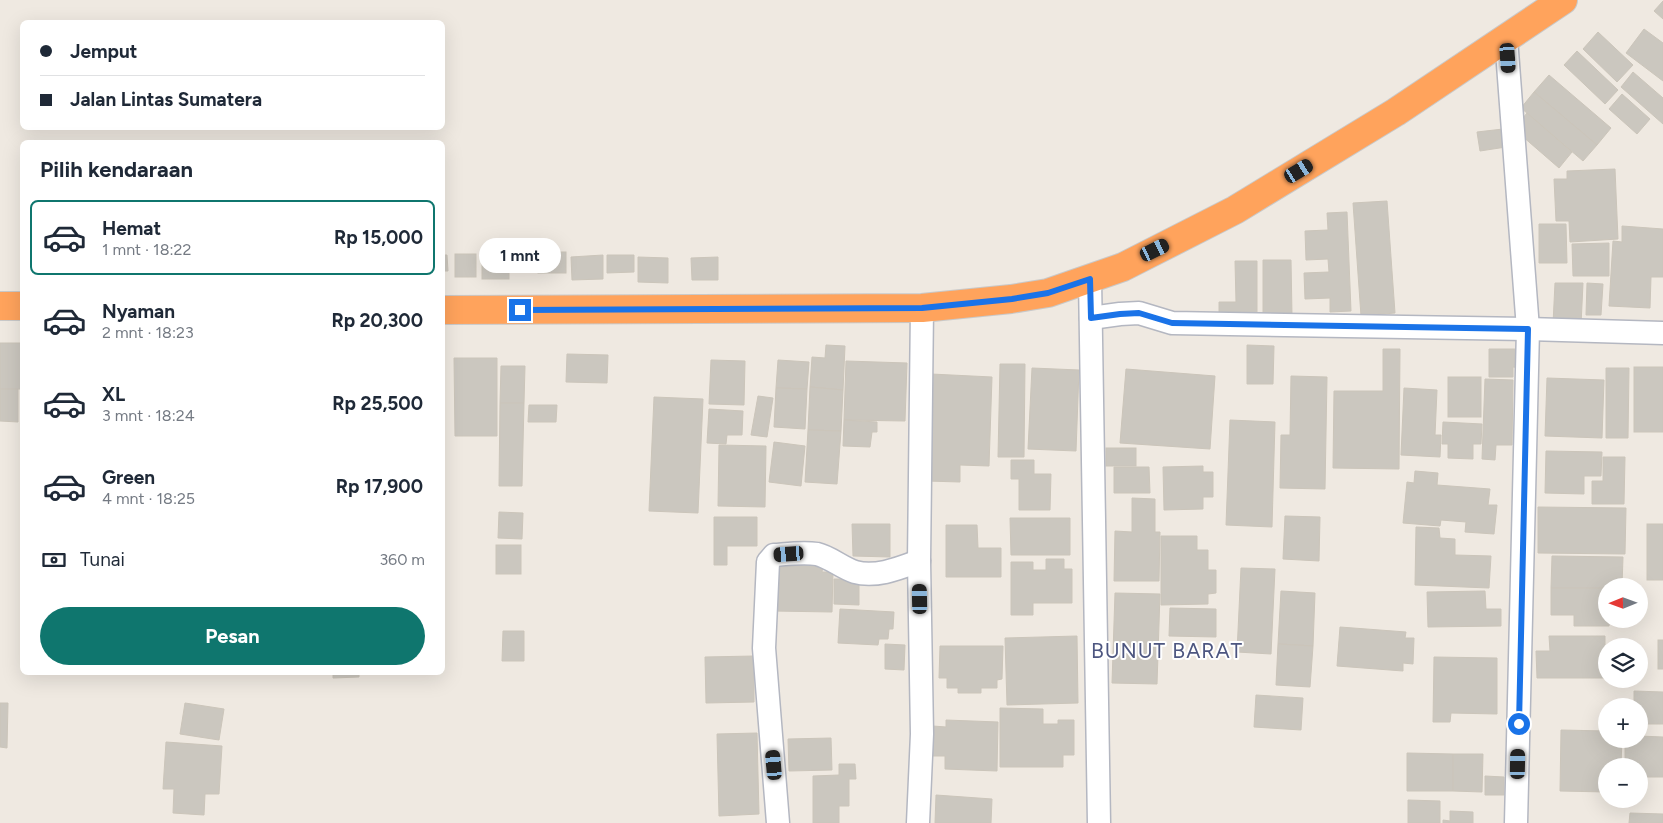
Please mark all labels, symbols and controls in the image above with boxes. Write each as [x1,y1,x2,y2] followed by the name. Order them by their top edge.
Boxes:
[70,40,137,63] text: Jemput
[1499,43,1516,73] car
[70,88,262,111] text: Jalan Lintas Sumatera
[40,156,193,183] text: Pilih kendaraan
[1282,157,1315,185] car
[42,215,87,260] icon: car
[102,217,161,240] text: Hemat
[334,226,423,249] text: Rp 15,000
[1138,237,1171,263] car
[479,238,561,272] callout: 1 mnt
[102,240,192,259] text: 1 mnt · 18:22
[500,246,540,265] text: 1 mnt
[42,298,87,343] icon: car
[509,299,531,321] route end
[102,300,175,323] text: Nyaman
[331,309,423,332] text: Rp 20,300
[102,323,194,342] text: 2 mnt · 18:23
[42,381,87,426] icon: car
[102,383,125,406] text: XL
[332,392,423,415] text: Rp 25,500
[102,406,195,425] text: 3 mnt · 18:24
[42,464,87,509] icon: car
[102,466,155,489] text: Green
[336,475,423,498] text: Rp 17,900
[102,489,195,508] text: 4 mnt · 18:25
[773,545,804,563] car
[40,546,68,574] icon: cash
[80,548,125,571] text: Tunai
[379,550,425,569] text: 360 m
[1598,578,1648,628] north arrow
[1598,578,1648,808] map controls
[912,584,927,614] car
[40,607,425,665] button: Pesan
[1091,638,1243,663] district label: BUNUT BARAT
[1598,638,1648,688] button: layers
[1598,698,1648,748] button: +
[1508,713,1530,735] route start
[765,749,782,781] car
[1510,749,1525,779] car
[1598,758,1648,808] button: −

